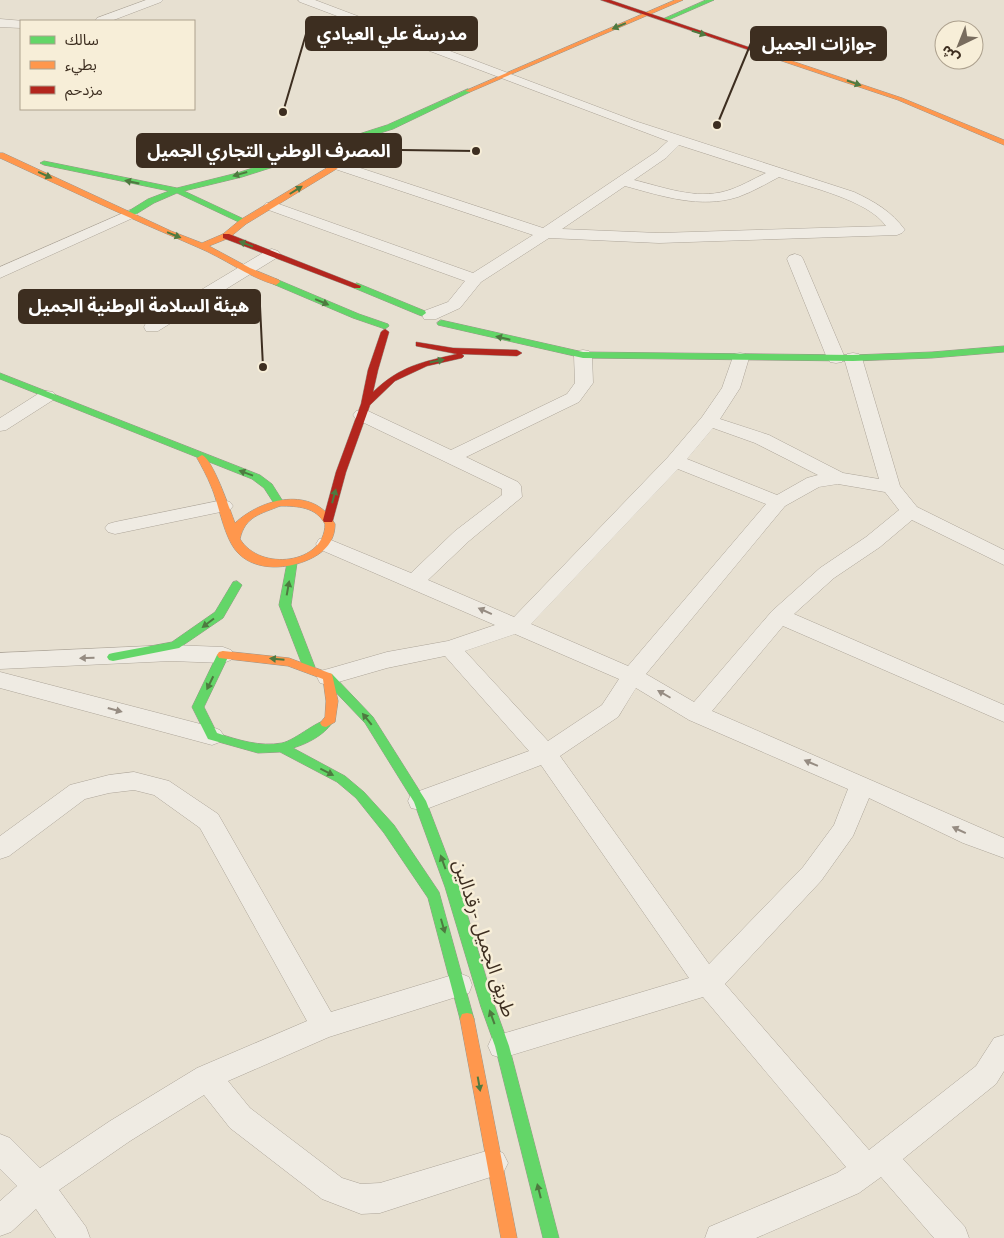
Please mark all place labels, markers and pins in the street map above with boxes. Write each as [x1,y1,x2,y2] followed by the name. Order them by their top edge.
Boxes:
[306,17,477,50] callout: مدرسة علي العيادي
[751,27,886,60] callout: جوازات الجميل
[137,134,401,167] callout: المصرف الوطني التجاري الجميل
[19,290,260,323] callout: هيئة السلامة الوطنية الجميل

